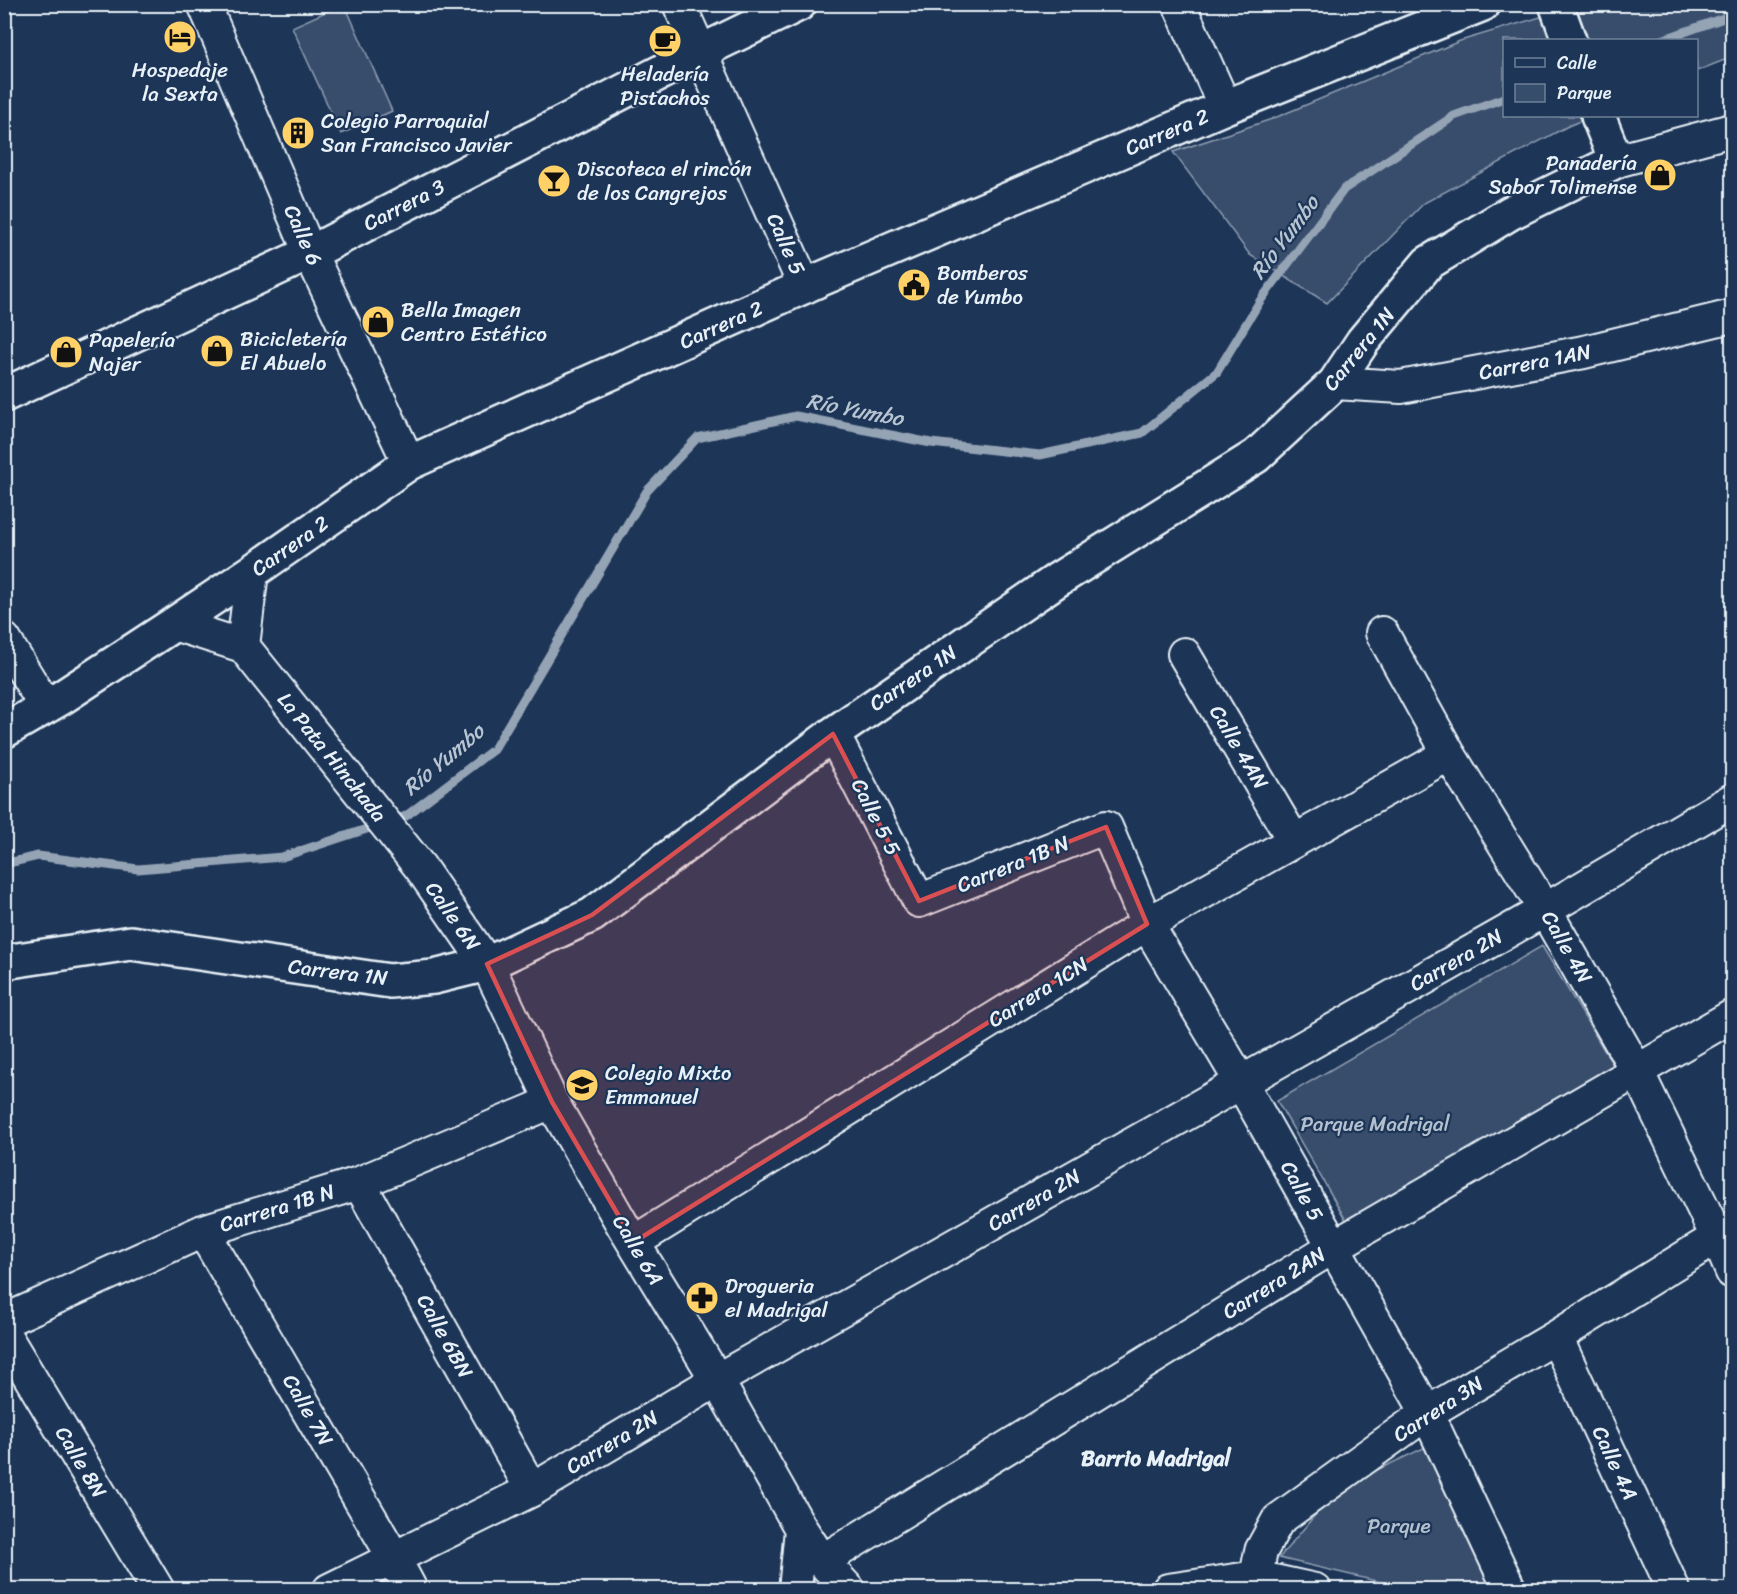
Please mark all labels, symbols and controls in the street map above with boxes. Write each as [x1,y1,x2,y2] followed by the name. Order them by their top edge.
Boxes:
[162,19,198,55] hotel icon: Hospedaje la Sexta
[647,23,683,59] cafe icon: Heladería Pistachos
[1503,39,1698,117] legend
[1557,47,1597,79] text: Calle
[132,51,228,113] place label: Hospedaje la Sexta
[620,55,710,117] place label: Heladería Pistachos
[1557,77,1612,109] text: Parque
[1119,97,1215,167] street label: Carrera 2
[321,102,513,164] place label: Colegio Parroquial San Francisco Javier
[280,115,316,151] building icon: Colegio Parroquial San Francisco Javier
[1489,144,1637,206] place label: Panadería Sabor Tolimense
[577,150,752,212] place label: Discoteca el rincón de los Cangrejos
[1642,157,1678,193] shop icon: Panadería Sabor Tolimense
[536,163,572,199] bar icon: Discoteca el rincón de los Cangrejos
[356,168,452,242] street label: Carrera 3
[1239,185,1331,288] water label: Río Yumbo
[273,198,333,272] street label: Calle 6
[755,207,817,281] street label: Calle 5
[937,254,1028,316] place label: Bomberos de Yumbo
[896,267,932,303] public building icon: Bomberos de Yumbo
[673,290,769,360] street label: Carrera 2
[401,291,547,353] place label: Bella Imagen Centro Estético
[1313,298,1405,400] street label: Carrera 1N
[360,304,396,340] shop icon: Bella Imagen Centro Estético
[240,320,347,382] place label: Bicicletería El Abuelo
[89,321,176,383] place label: Papelería Najer
[1476,332,1595,391] street label: Carrera 1AN
[199,333,235,369] shop icon: Bicicletería El Abuelo
[48,334,84,370] shop icon: Papelería Najer
[803,381,909,438] water label: Río Yumbo
[243,505,337,587] street label: Carrera 2
[861,634,965,722] street label: Carrera 1N
[267,683,397,831] street label: La Pata Hinchada
[1199,697,1280,797] street label: Calle 4AN
[393,712,495,806] water label: Río Yumbo
[840,771,912,863] street label: Calle 5 5
[951,824,1075,904] street label: Carrera 1B N
[415,873,491,959] street label: Calle 6N
[1531,903,1604,991] street label: Calle 4N
[1402,918,1510,1002] street label: Carrera 2N
[980,946,1096,1038] street label: Carrera 1CN
[286,947,390,997] street label: Carrera 1N
[605,1054,731,1116] place label: Colegio Mixto Emmanuel
[564,1067,600,1103] school or university icon: Colegio Mixto Emmanuel
[1300,1105,1451,1143] park label: Parque Madrigal
[1270,1153,1334,1229] street label: Calle 5
[980,1158,1088,1242] street label: Carrera 2N
[215,1172,340,1244] street label: Carrera 1B N
[602,1207,674,1293] street label: Calle 6A
[1214,1236,1334,1330] street label: Carrera 2AN
[725,1267,829,1329] place label: Drogueria el Madrigal
[684,1280,720,1316] pharmacy icon: Drogueria el Madrigal
[406,1287,484,1386] street label: Calle 6BN
[1385,1365,1492,1453] street label: Carrera 3N
[272,1367,344,1454] street label: Calle 7N
[558,1399,666,1485] street label: Carrera 2N
[44,1418,118,1506] street label: Calle 8N
[1581,1419,1649,1507] street label: Calle 4A
[1081,1439,1232,1478] district label: Barrio Madrigal
[1367,1507,1431,1545] park label: Parque

